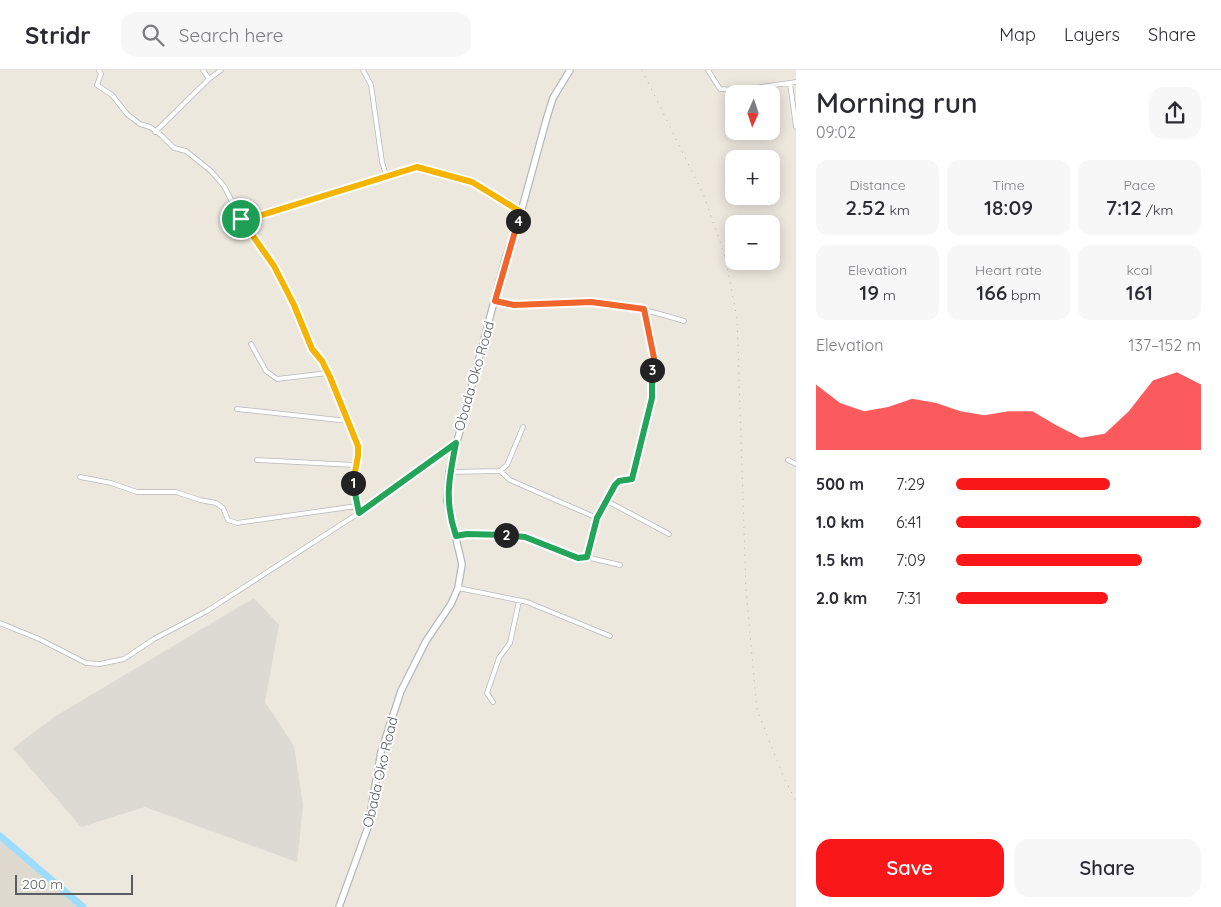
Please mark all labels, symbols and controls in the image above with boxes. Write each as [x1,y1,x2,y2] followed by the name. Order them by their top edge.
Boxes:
[121,12,471,57] search box
[25,20,91,50] text: Stridr
[139,21,167,49] icon: search
[179,23,284,47] text: Search here
[999,23,1036,46] text: Map
[1064,23,1120,46] text: Layers
[1148,23,1196,46] text: Share
[725,85,780,140] north arrow
[725,85,780,270] map controls
[816,85,977,120] text: Morning run
[1149,87,1201,139] button: share
[816,122,856,142] text: 09:02
[725,150,780,205] button: +
[849,176,906,194] text: Distance
[992,176,1025,194] text: Time
[1124,176,1155,194] text: Pace
[845,194,886,220] text: 2.52
[984,194,1033,220] text: 18:09
[1106,194,1142,220] text: 7:12
[220,198,262,240] pin
[886,201,910,219] text: km
[1142,201,1173,219] text: /km
[227,205,255,233] icon: arrive
[506,208,530,234] pin: 4
[514,212,523,230] text: 4
[725,215,780,270] button: −
[848,261,907,279] text: Elevation
[975,261,1042,279] text: Heart rate
[1126,261,1153,279] text: kcal
[859,279,879,305] text: 19
[976,279,1007,305] text: 166
[1126,279,1153,305] text: 161
[879,286,896,304] text: m
[1007,286,1041,304] text: bpm
[450,319,498,433] street label: Obada Oko Road
[816,335,883,355] text: Elevation
[1129,335,1201,355] text: 137–152 m
[640,358,664,382] pin: 3
[649,361,656,379] text: 3
[340,470,366,496] pin: 1
[351,474,356,492] text: 1
[816,474,864,494] text: 500 m
[896,474,925,494] text: 7:29
[816,512,864,532] text: 1.0 km
[896,512,922,532] text: 6:41
[494,522,518,548] pin: 2
[503,526,510,544] text: 2
[816,550,864,570] text: 1.5 km
[896,550,926,570] text: 7:09
[816,588,867,608] text: 2.0 km
[896,588,922,608] text: 7:31
[358,715,402,829] street label: Obada Oko Road
[816,839,1004,897] button: Save
[1014,839,1201,897] button: Share
[15,872,132,895] scale bar
[22,875,63,893] text: 200 m

